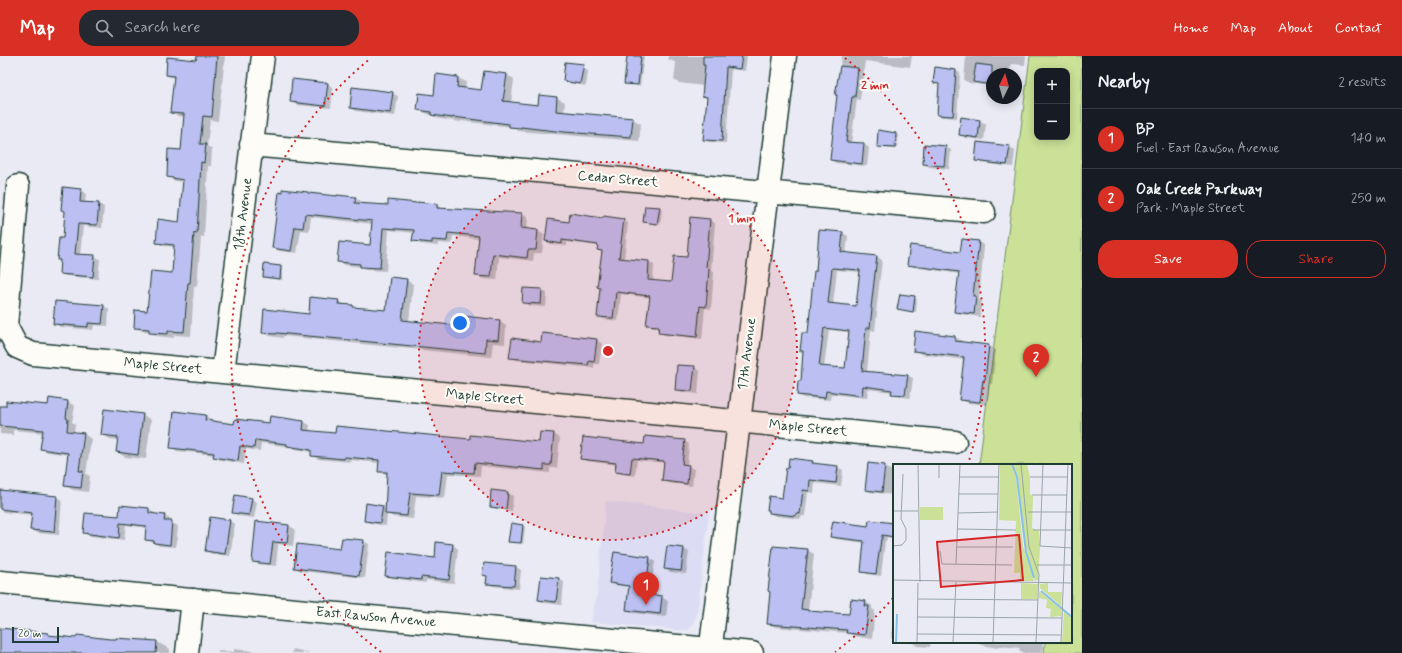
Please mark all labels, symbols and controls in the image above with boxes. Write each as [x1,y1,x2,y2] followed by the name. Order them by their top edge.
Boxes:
[79,10,359,46] search box
[20,16,55,41] text: Map
[93,17,115,39] icon: search
[125,18,200,38] text: Search here
[1174,19,1208,37] text: Home
[1230,19,1256,37] text: Map
[1278,19,1313,37] text: About
[1335,19,1382,37] text: Contact
[986,68,1022,104] north arrow
[1034,68,1070,140] map controls
[1034,68,1070,104] button: +
[1098,71,1150,93] text: Nearby
[1339,74,1386,91] text: 2 results
[861,78,889,94] text: 2 min
[1034,104,1070,140] button: −
[1136,120,1154,140] text: BP
[1108,130,1114,147] text: 1
[1351,130,1386,147] text: 140 m
[1136,140,1280,157] text: Fuel · East Rawson Avenue
[577,166,660,192] street label: Cedar Street
[230,176,256,252] street label: 18th Avenue
[1136,180,1262,200] text: Oak Creek Parkway
[1108,190,1114,207] text: 2
[1351,190,1386,207] text: 250 m
[1136,200,1245,217] text: Park · Maple Street
[728,211,756,227] text: 1 min
[1098,240,1238,278] button: Save
[1246,240,1386,278] button: Share
[450,313,470,333] your location
[734,317,760,391] street label: 17th Avenue
[601,344,615,358] centre of rings
[1023,344,1049,377] pin: 2
[123,354,204,378] street label: Maple Street
[445,385,526,409] street label: Maple Street
[768,416,849,440] street label: Maple Street
[893,464,1072,643] inset map
[633,572,659,605] pin: 1
[315,603,437,631] street label: East Rawson Avenue
[12,625,59,644] scale bar
[18,627,41,641] text: 20 m

